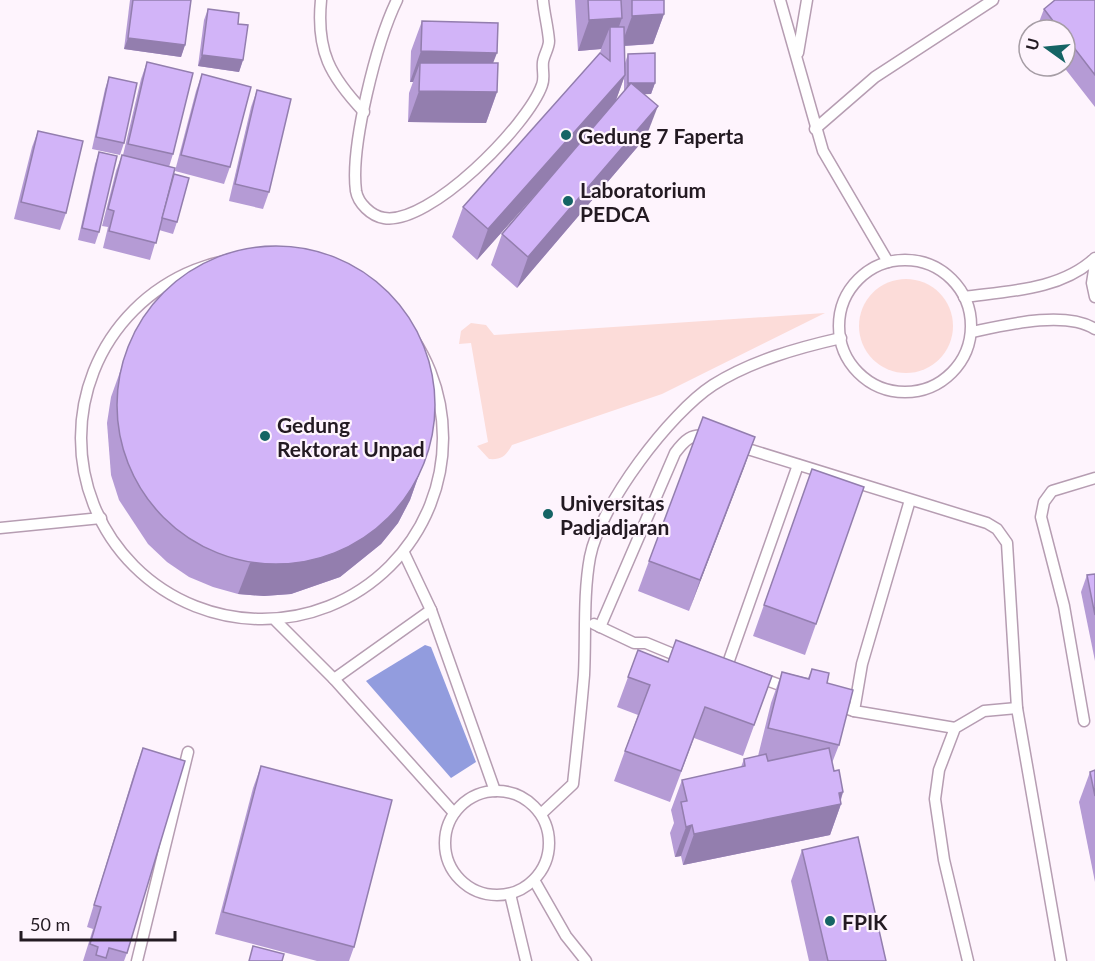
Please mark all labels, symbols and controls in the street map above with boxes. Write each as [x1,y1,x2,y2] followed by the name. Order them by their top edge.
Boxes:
[1017,18,1077,78] north arrow
[1021,36,1043,52] text: U
[578,123,744,148] place label: Gedung 7 Faperta
[559,128,573,142] marker: Gedung 7 Faperta
[580,177,706,226] place label: Laboratorium PEDCA
[561,194,575,208] marker: Laboratorium PEDCA
[277,412,425,461] place label: Gedung Rektorat Unpad
[258,429,272,443] marker: Gedung Rektorat Unpad
[560,490,669,539] place label: Universitas Padjadjaran
[541,507,555,521] marker: Universitas Padjadjaran
[21,904,176,942] scale bar
[842,909,888,934] place label: FPIK
[30,913,70,935] text: 50 m
[823,914,837,928] marker: FPIK

